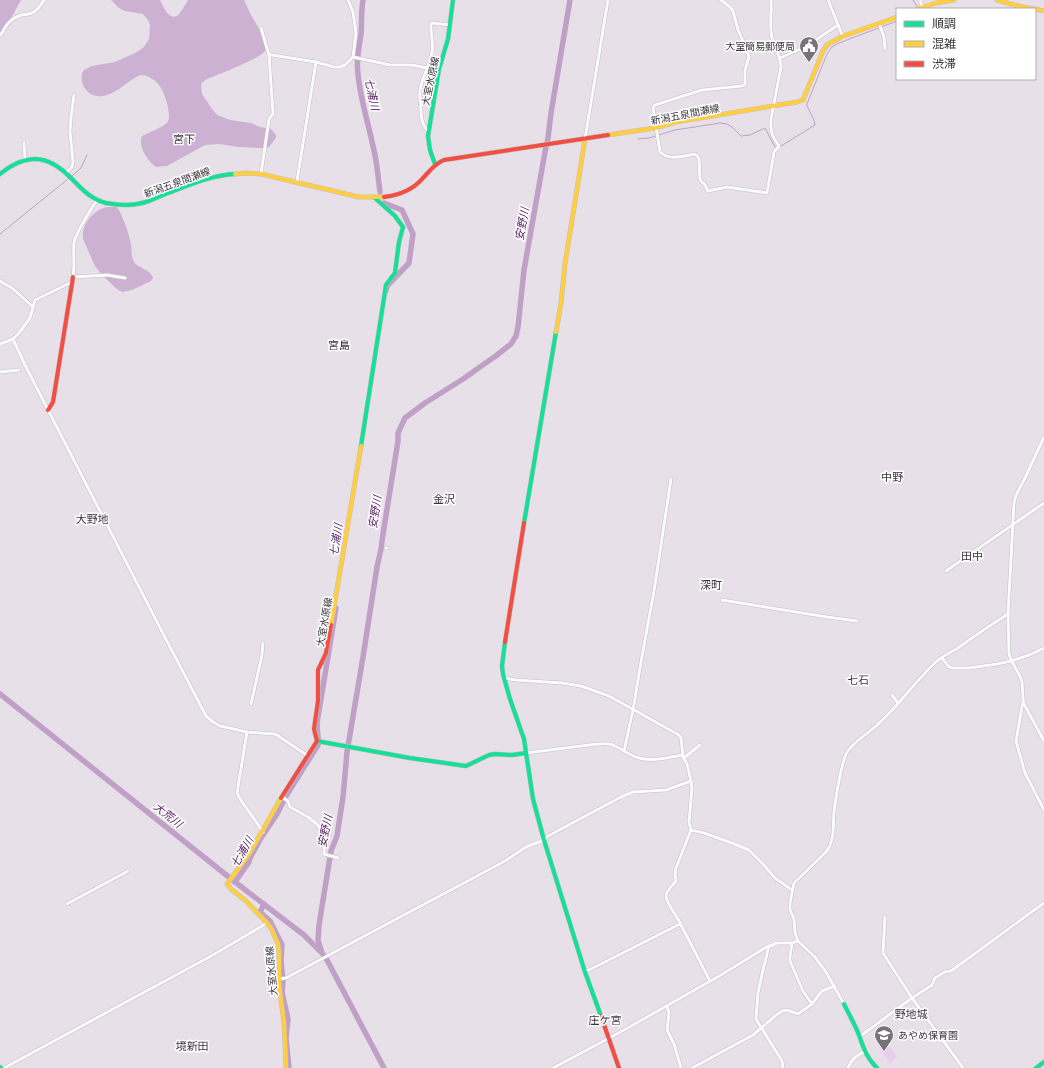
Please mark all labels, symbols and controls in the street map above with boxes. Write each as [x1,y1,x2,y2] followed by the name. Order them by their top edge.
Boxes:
[896,8,1036,80] legend
[932,16,956,30] text: 順調
[798,35,820,63] public building icon: 大室簡易郵便局
[932,36,956,50] text: 混雑
[725,40,795,52] place label: 大室簡易郵便局
[419,55,441,107] street label: 大室水原線
[932,56,956,70] text: 渋滞
[363,76,382,112] water label: 七浦川
[649,101,721,127] street label: 新潟五泉間瀬線
[173,132,195,145] district label: 宮下
[142,164,212,200] street label: 新潟五泉間瀬線
[512,206,531,241] water label: 安野川
[328,338,350,351] district label: 宮島
[881,470,903,483] district label: 中野
[433,492,455,505] district label: 金沢
[366,494,384,529] water label: 安野川
[76,512,109,525] district label: 大野地
[327,522,345,557] water label: 七浦川
[961,549,983,562] district label: 田中
[700,578,722,591] district label: 深町
[314,596,334,648] street label: 大室水原線
[847,673,869,686] district label: 七石
[151,799,186,831] water label: 大荒川
[315,812,335,848] water label: 安野川
[228,833,256,869] water label: 七浦川
[263,946,279,996] street label: 大室水原線
[895,1007,928,1020] district label: 野地城
[589,1013,622,1026] district label: 庄ケ宮
[873,1024,895,1052] school or university icon: あやめ保育園
[898,1029,958,1041] place label: あやめ保育園
[176,1039,209,1052] district label: 境新田

